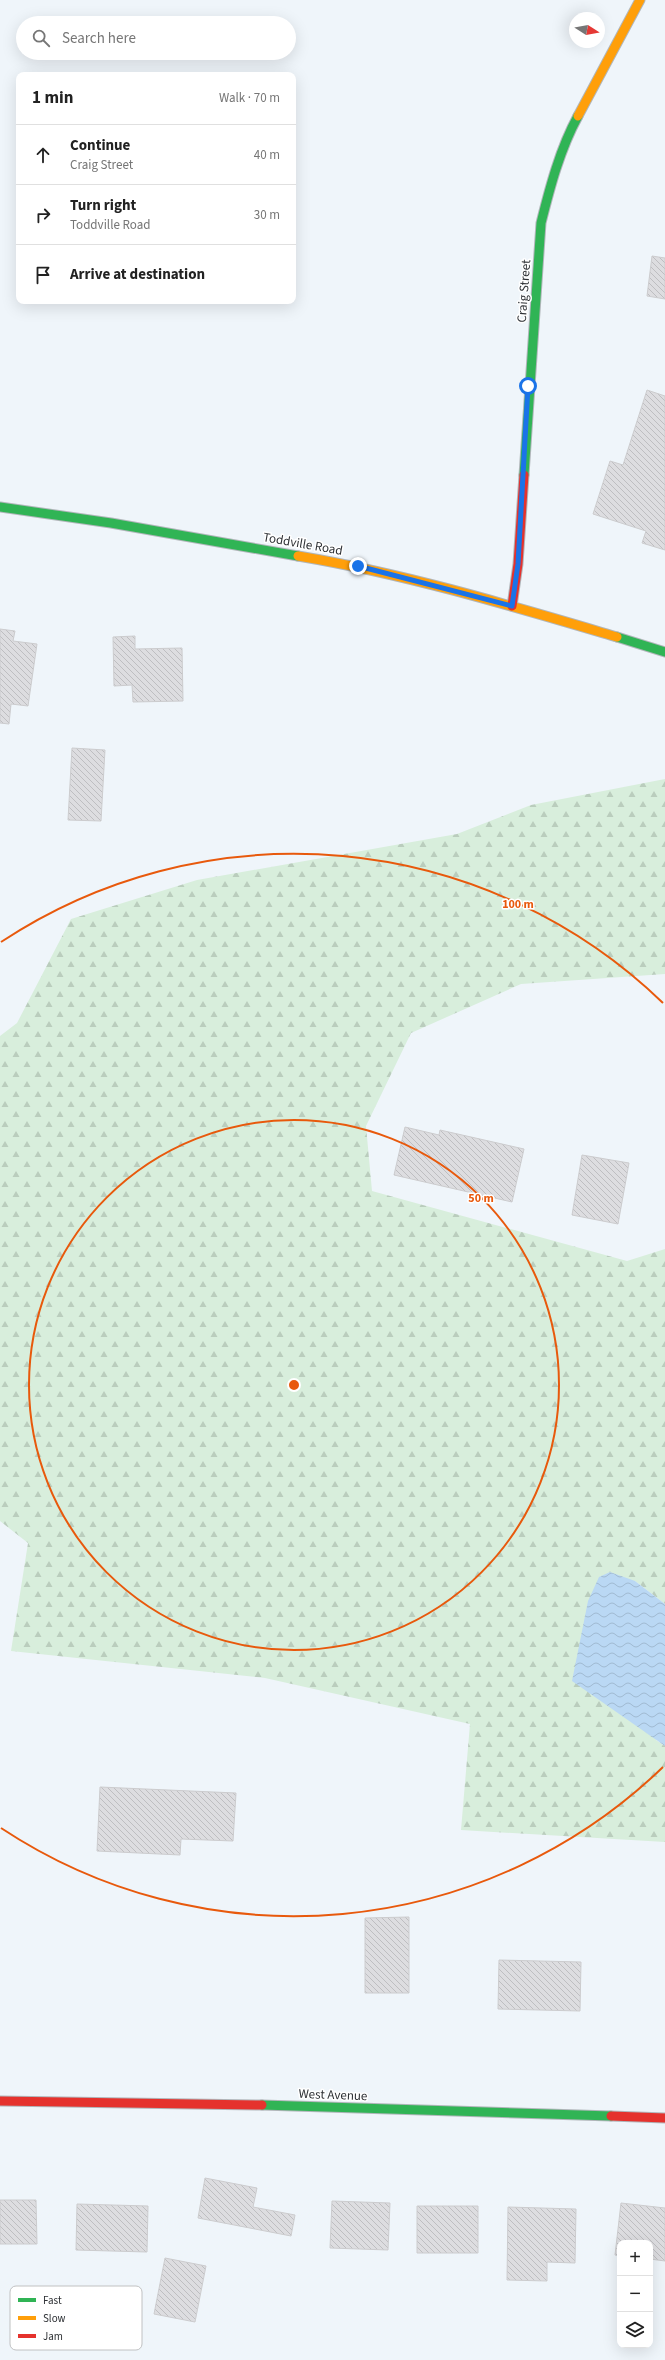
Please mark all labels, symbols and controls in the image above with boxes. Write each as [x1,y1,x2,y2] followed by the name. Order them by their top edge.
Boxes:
[569,12,605,48] north arrow
[16,16,296,60] search box
[30,27,52,49] icon: search
[62,28,136,49] text: Search here
[32,86,73,110] text: 1 min
[219,89,280,107] text: Walk · 70 m
[70,135,130,156] text: Continue
[32,144,54,166] icon: ahead
[254,146,280,164] text: 40 m
[70,156,133,174] text: Craig Street
[70,195,136,216] text: Turn right
[32,204,54,226] icon: right
[254,206,280,224] text: 30 m
[70,216,150,234] text: Toddville Road
[513,258,535,323] street label: Craig Street
[32,264,54,286] icon: arrive
[70,264,205,285] text: Arrive at destination
[519,377,537,395] route start
[262,528,344,560] street label: Toddville Road
[349,557,367,575] route end
[502,896,534,913] text: 100 m
[468,1190,494,1207] text: 50 m
[287,1378,301,1392] centre of rings
[298,2085,368,2105] street label: West Avenue
[617,2240,653,2348] map controls
[617,2240,653,2276] button: +
[617,2276,653,2312] button: −
[10,2286,142,2350] legend
[43,2293,62,2308] text: Fast
[43,2311,66,2326] text: Slow
[617,2312,653,2348] button: layers
[43,2329,63,2344] text: Jam

